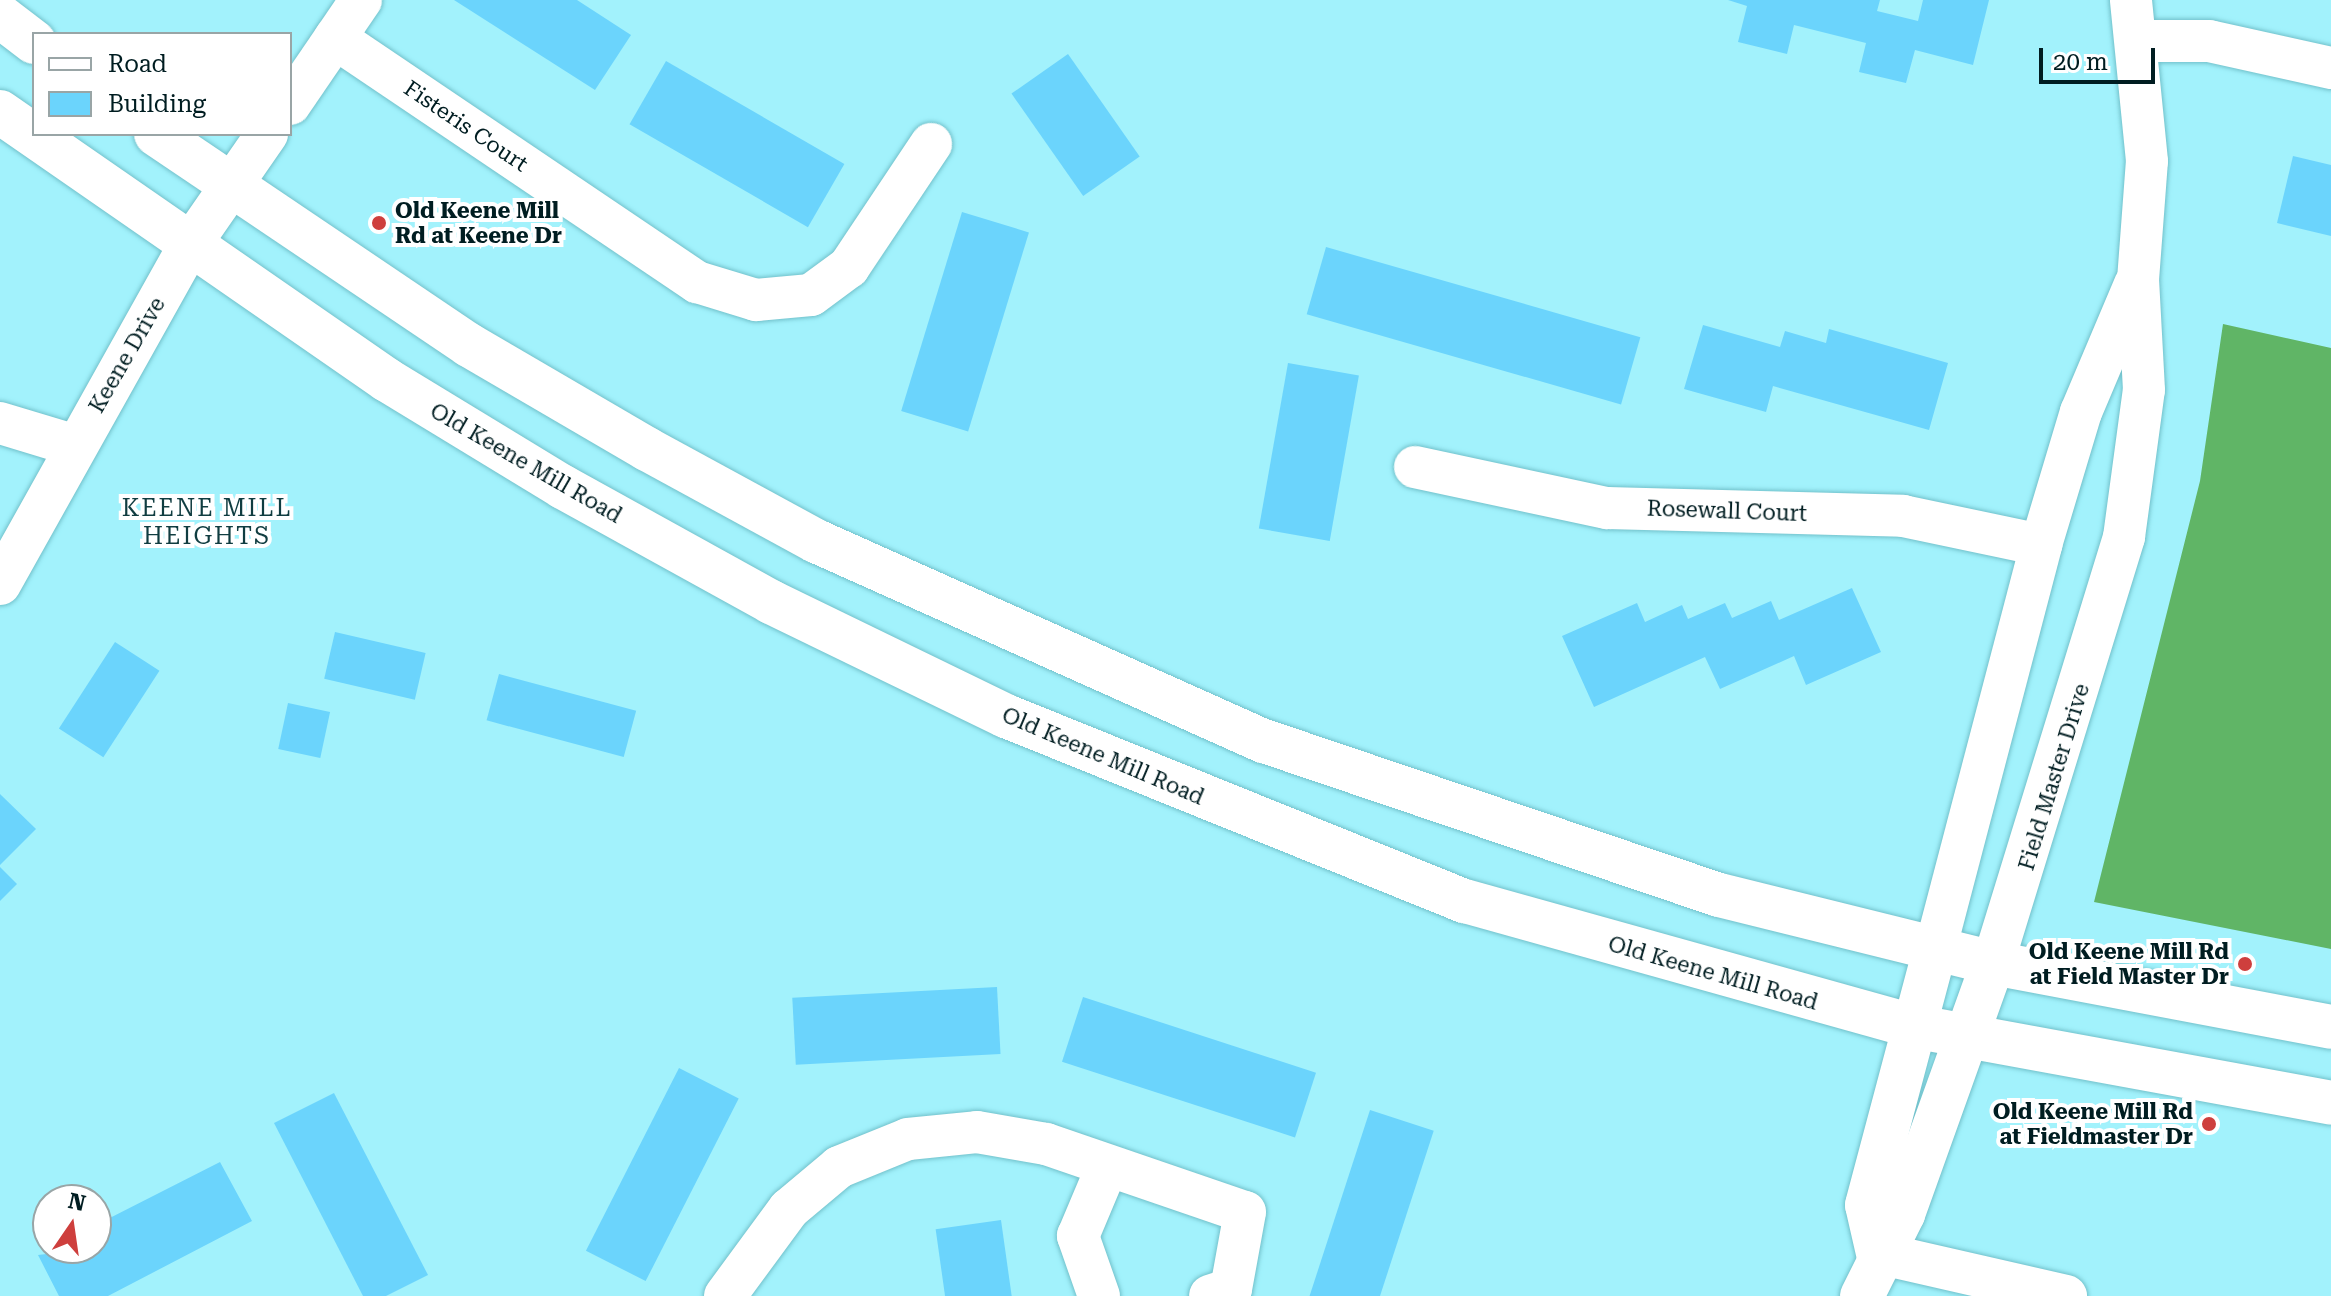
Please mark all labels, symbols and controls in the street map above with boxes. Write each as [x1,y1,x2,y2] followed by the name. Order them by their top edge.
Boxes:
[32,32,292,136] legend
[2043,32,2159,82] scale bar
[2053,48,2108,76] text: 20 m
[108,50,167,78] text: Road
[399,75,533,177] street label: Fisteris Court
[108,90,206,118] text: Building
[395,197,562,248] place label: Old Keene Mill Rd at Keene Dr
[370,214,388,232] marker: Old Keene Mill Rd at Keene Dr
[83,292,171,418] street label: Keene Drive
[426,397,626,529] street label: Old Keene Mill Road
[122,495,292,551] district label: KEENE MILL HEIGHTS
[1646,495,1808,527] street label: Rosewall Court
[2013,680,2095,874] street label: Field Master Drive
[998,701,1208,811] street label: Old Keene Mill Road
[1605,930,1821,1016] street label: Old Keene Mill Road
[2029,938,2229,990] place label: Old Keene Mill Rd at Field Master Dr
[2236,955,2254,973] marker: Old Keene Mill Rd at Field Master Dr
[1993,1098,2193,1150] place label: Old Keene Mill Rd at Fieldmaster Dr
[2200,1115,2218,1133] marker: Old Keene Mill Rd at Fieldmaster Dr
[32,1184,112,1264] north arrow
[66,1188,88,1216] text: N

